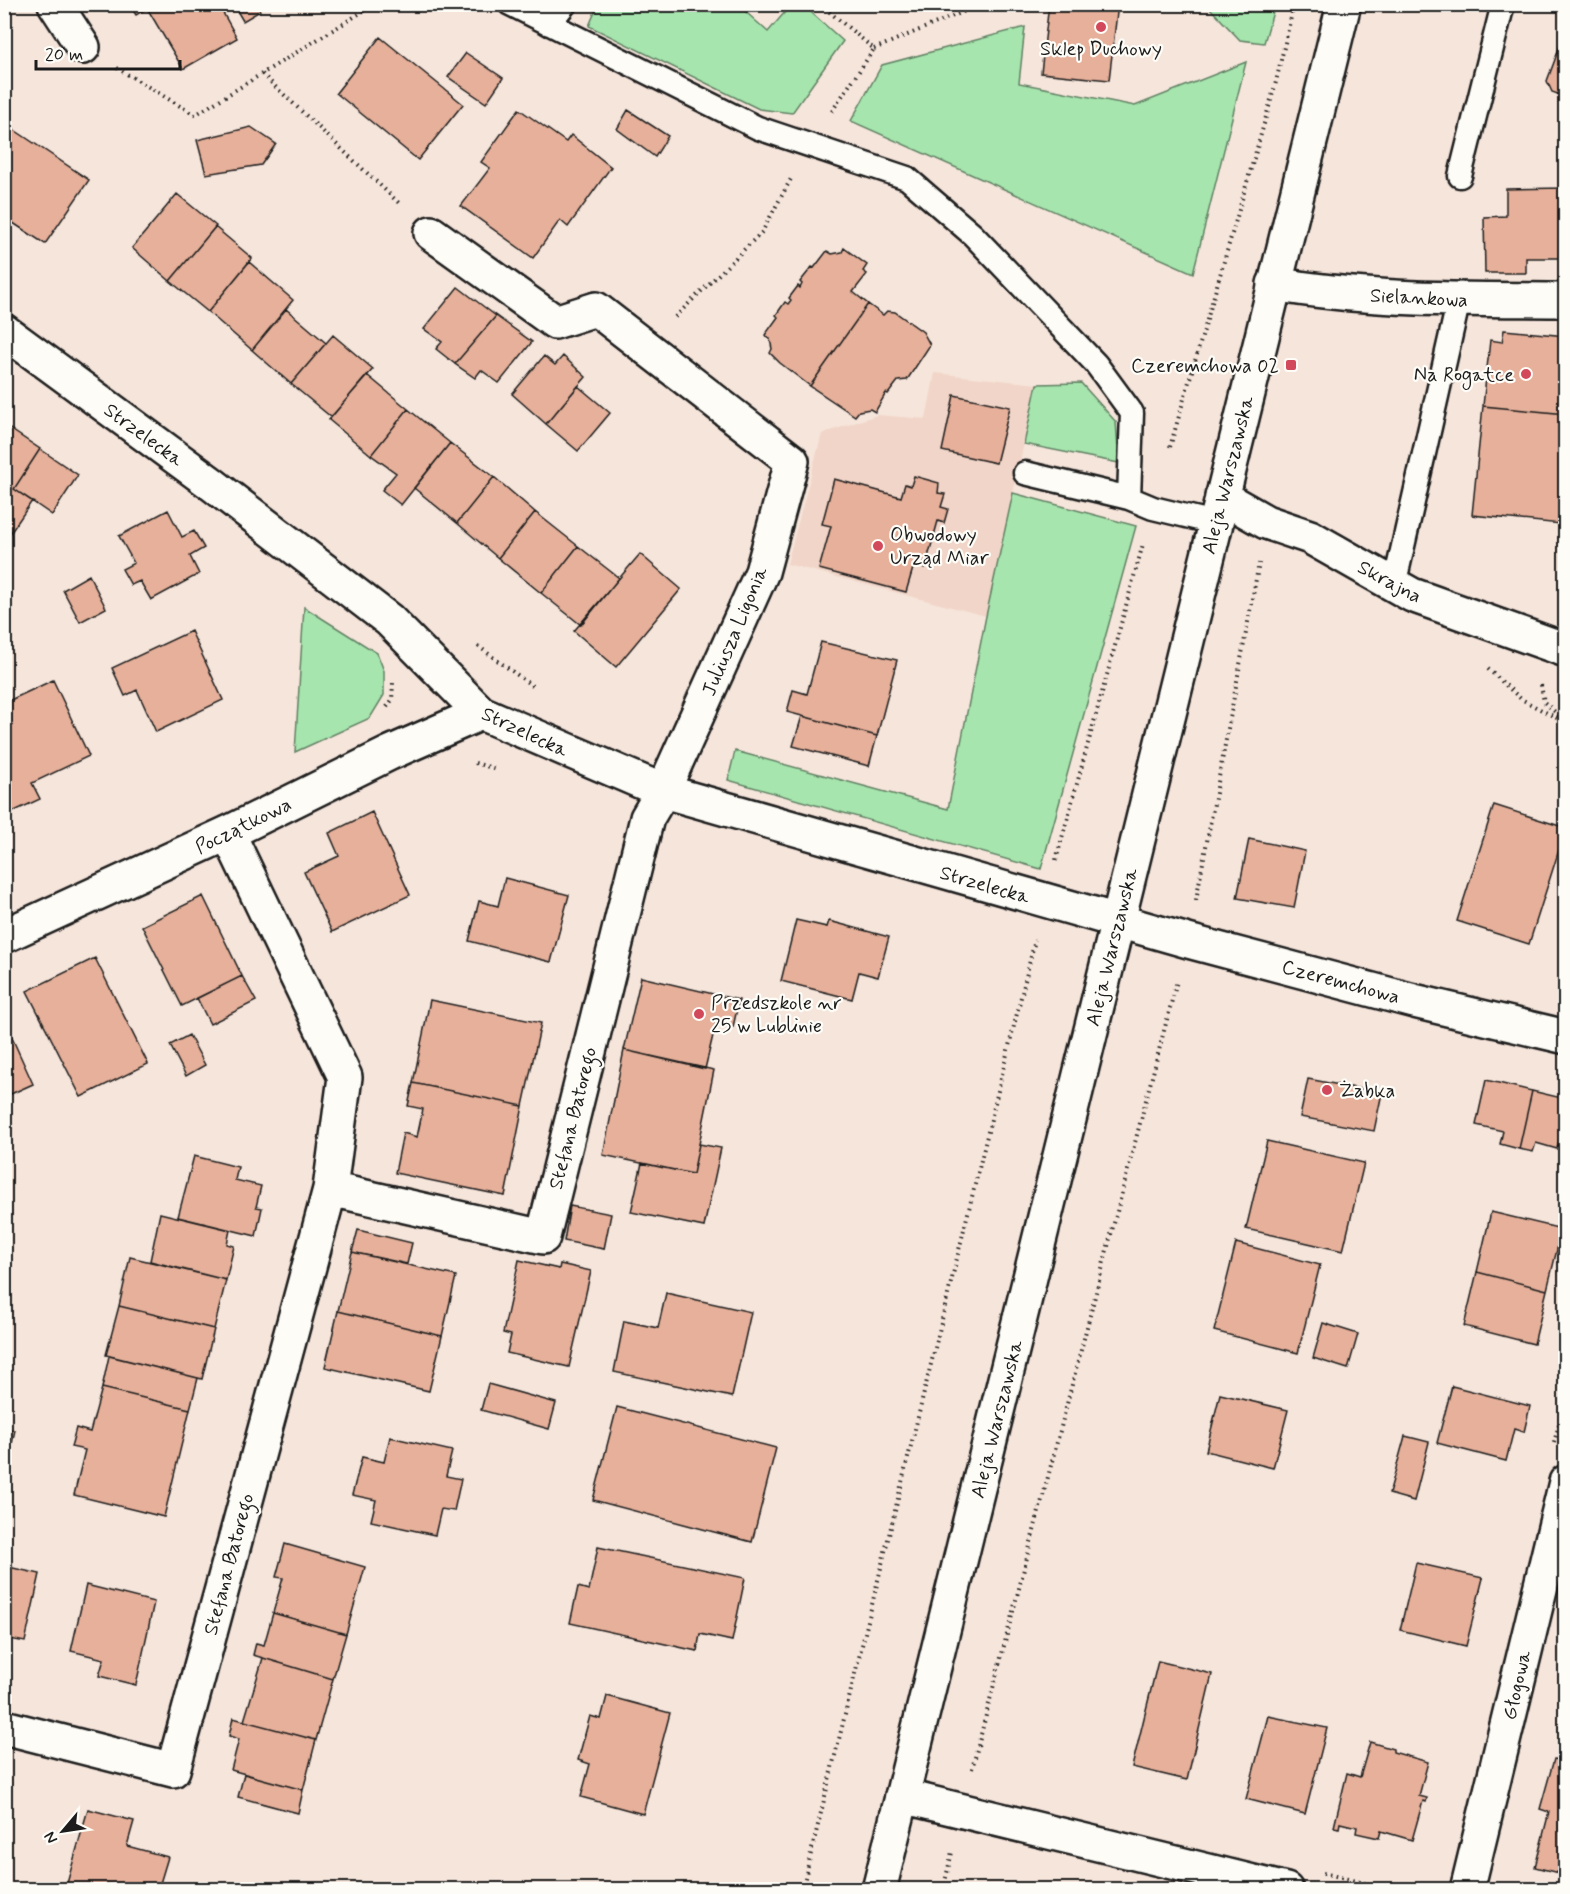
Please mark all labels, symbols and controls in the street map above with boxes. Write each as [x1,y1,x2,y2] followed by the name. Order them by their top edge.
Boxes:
[1094,20,1108,34] marker: Sklep Duchowy
[36,33,180,71] scale bar
[1040,36,1162,63] place label: Sklep Duchowy
[45,43,83,67] text: 20 m
[1369,282,1469,315] street label: Sielankowa
[1131,353,1279,380] place label: Czeremchowa 02
[1284,358,1298,372] marker: Czeremchowa 02
[1414,362,1514,390] place label: Na Rogatce
[1519,367,1533,381] marker: Na Rogatce
[1196,392,1261,557] street label: Aleja Warszawska
[98,397,189,474] street label: Strzelecka
[890,522,990,572] place label: Obwodowy Urząd Miar
[871,539,885,553] marker: Obwodowy Urząd Miar
[1352,554,1426,610] street label: Skrajna
[696,562,775,700] street label: Juliusza Ligonia
[477,701,573,764] street label: Strzelecka
[191,791,296,861] street label: Początkowa
[937,860,1034,911] street label: Strzelecka
[1080,864,1145,1029] street label: Aleja Warszawska
[1279,954,1403,1011] street label: Czeremchowa
[711,990,842,1040] place label: Przedszkole nr 25 w Lublinie
[692,1007,706,1021] marker: Przedszkole nr 25 w Lublinie
[543,1044,606,1193] street label: Stefana Batorego
[1339,1078,1395,1105] place label: Żabka
[1320,1083,1334,1097] marker: Żabka
[965,1336,1030,1501] street label: Aleja Warszawska
[198,1490,263,1639] street label: Stefana Batorego
[1496,1647,1539,1723] street label: Głogowa
[33,1801,93,1861] north arrow
[39,1828,63,1847] text: N

